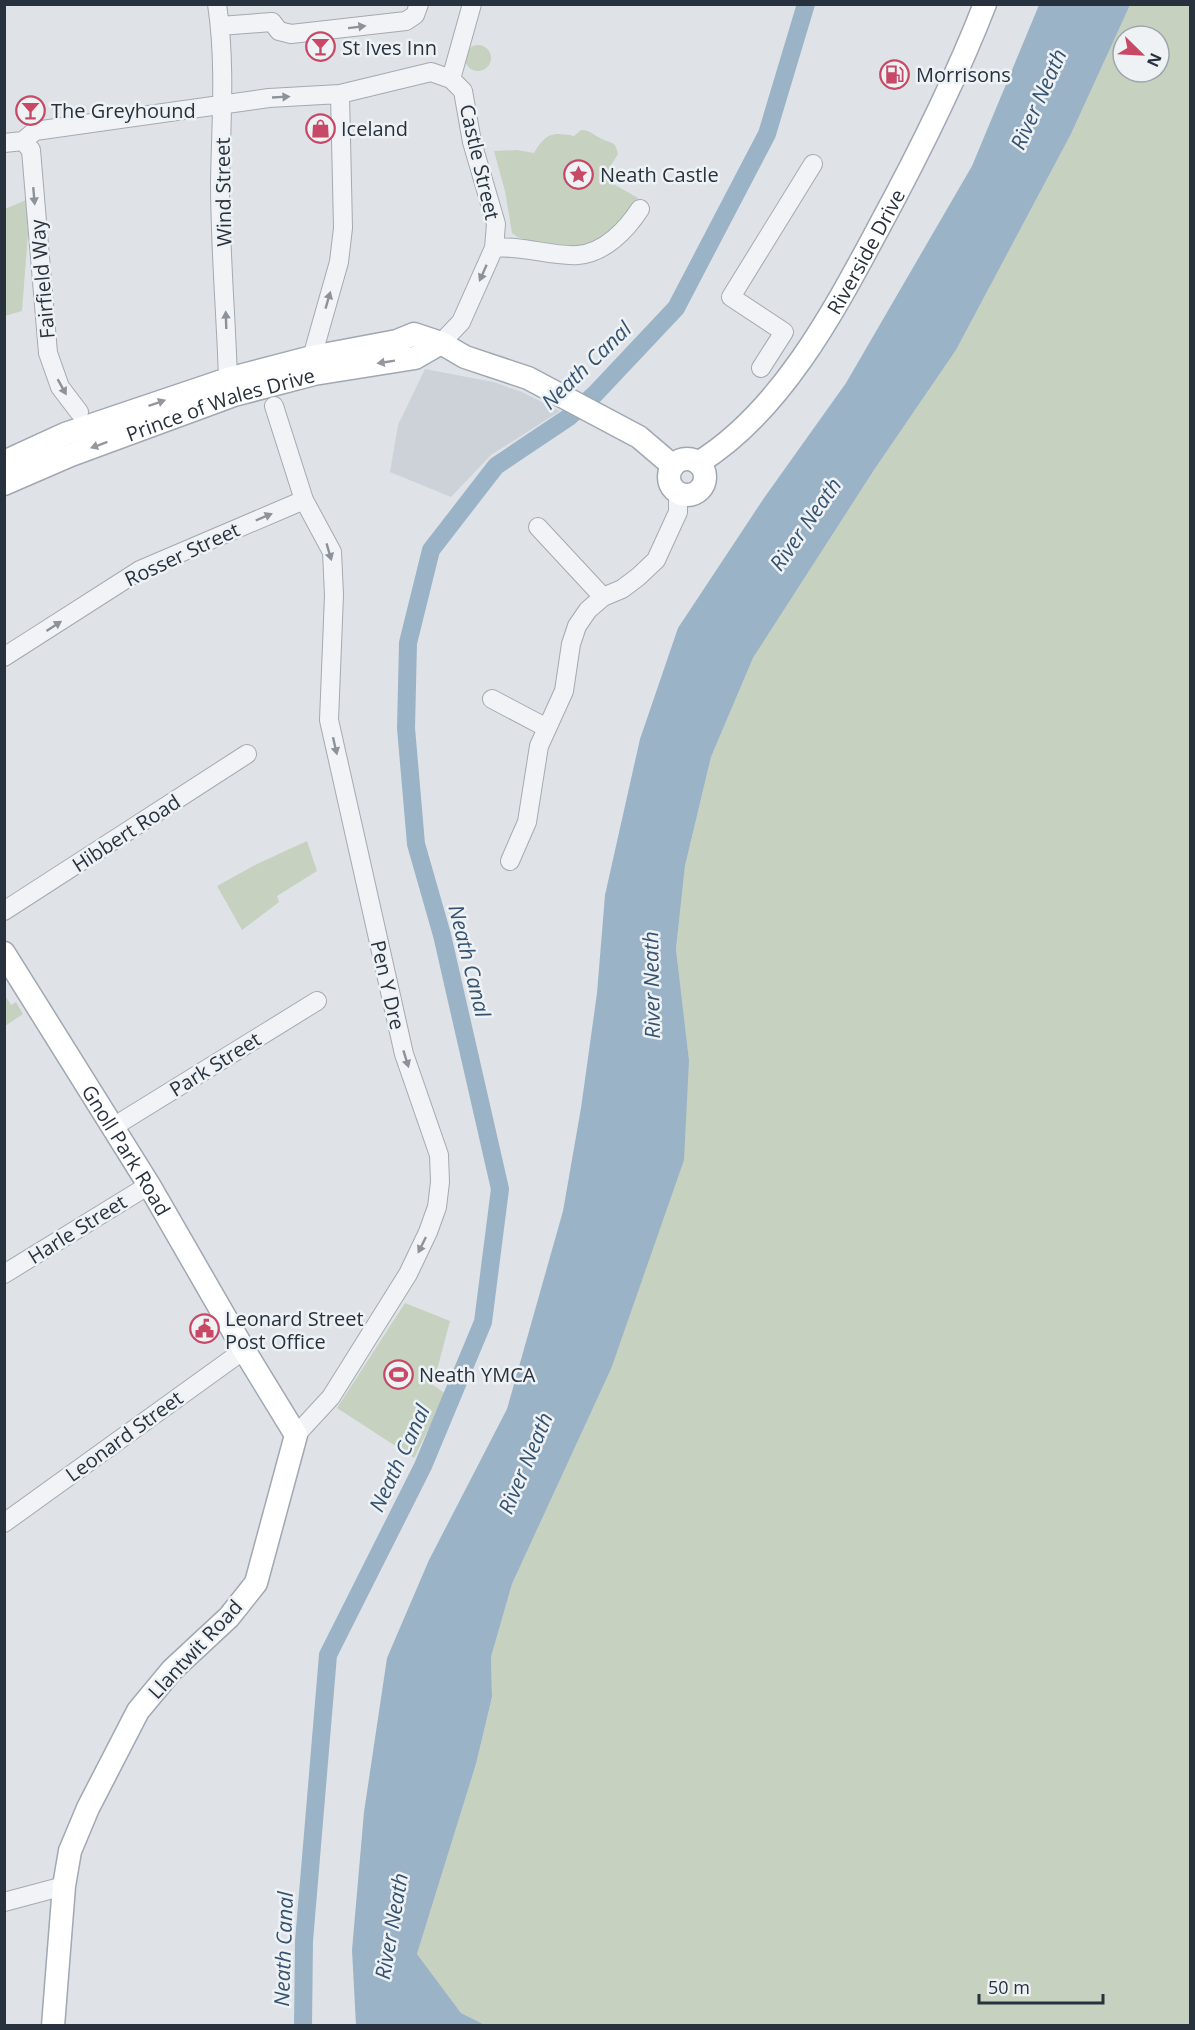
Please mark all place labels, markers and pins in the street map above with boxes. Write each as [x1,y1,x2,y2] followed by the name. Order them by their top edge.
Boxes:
[305,31,337,63] bar icon: St Ives Inn
[342,34,437,61] place label: St Ives Inn
[879,58,911,90] fuel station icon: Morrisons
[916,61,1011,88] place label: Morrisons
[14,94,46,126] bar icon: The Greyhound
[51,97,196,124] place label: The Greyhound
[304,112,336,144] shop icon: Iceland
[341,115,408,142] place label: Iceland
[563,158,595,190] place icon: Neath Castle
[600,161,719,188] place label: Neath Castle
[225,1305,364,1355] place label: Leonard Street Post Office
[188,1313,220,1345] public building icon: Leonard Street Post Office
[382,1358,414,1390] sports icon: Neath YMCA
[419,1361,536,1388] place label: Neath YMCA

